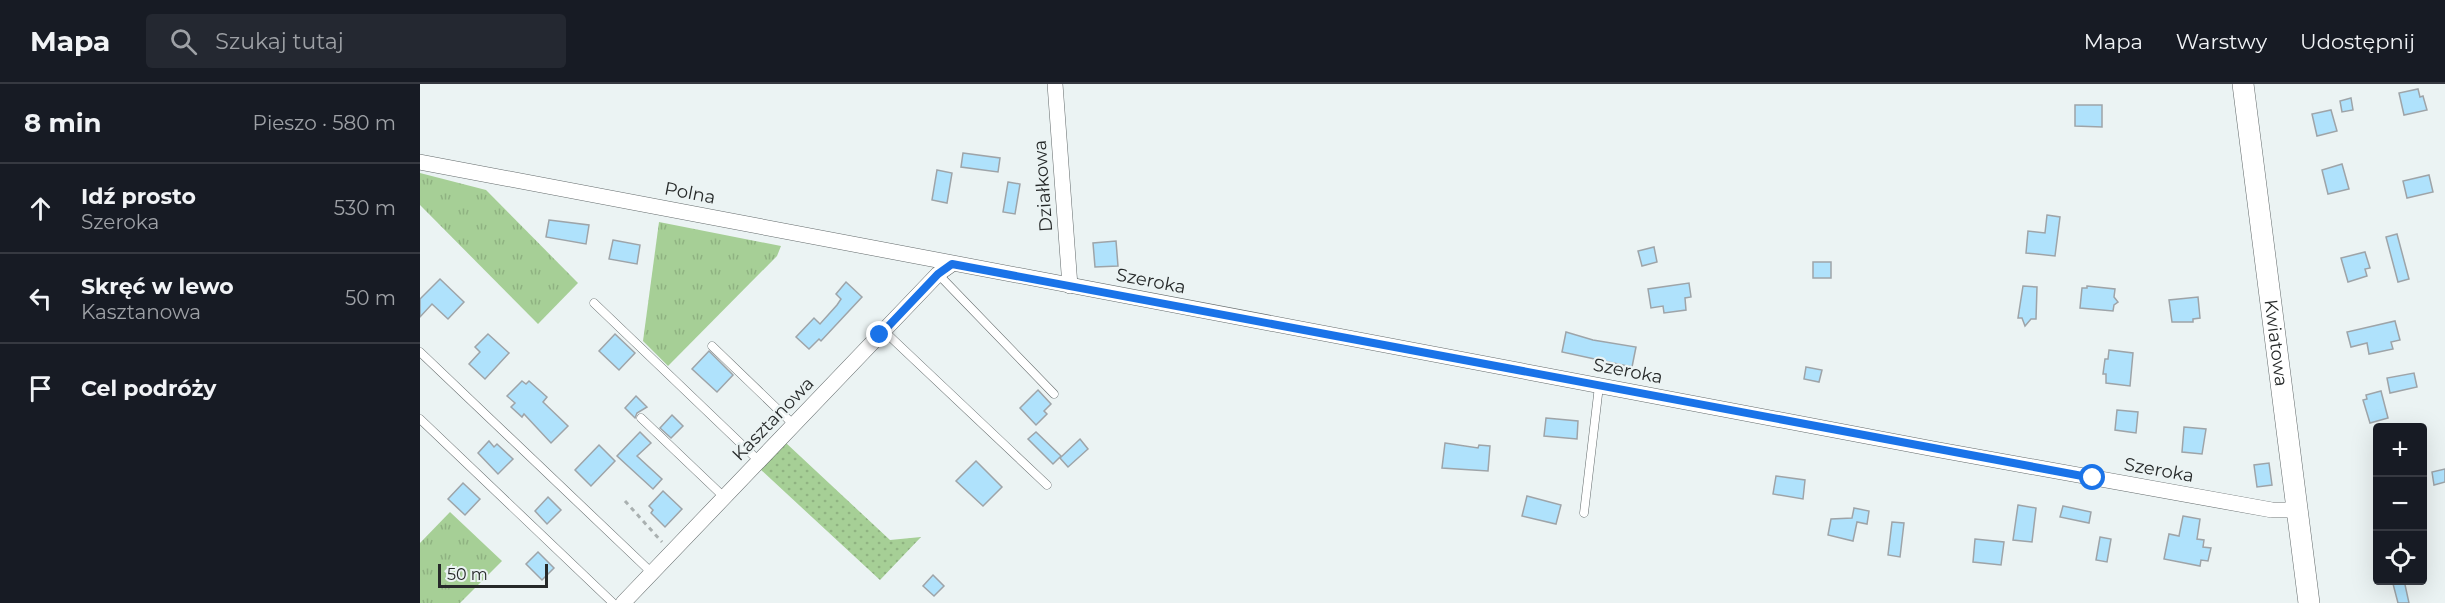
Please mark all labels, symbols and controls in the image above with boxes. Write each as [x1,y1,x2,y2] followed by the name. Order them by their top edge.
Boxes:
[146,14,566,68] search box
[30,24,110,58] text: Mapa
[167,25,200,58] icon: search
[215,28,344,55] text: Szukaj tutaj
[2084,29,2143,54] text: Mapa
[2176,29,2267,54] text: Warstwy
[2300,29,2415,54] text: Udostępnij
[24,107,102,139] text: 8 min
[253,111,396,135] text: Pieszo · 580 m
[1029,139,1057,233] street label: Działkowa
[663,177,717,209] street label: Polna
[81,183,196,210] text: Idź prosto
[24,192,57,225] icon: ahead
[334,196,396,220] text: 530 m
[81,210,159,234] text: Szeroka
[1114,263,1188,299] street label: Szeroka
[81,273,234,300] text: Skręć w lewo
[24,282,57,315] icon: left
[345,286,396,310] text: 50 m
[2259,298,2292,388] street label: Kwiatowa
[81,300,201,324] text: Kasztanowa
[866,321,892,347] route end
[1591,353,1665,389] street label: Szeroka
[24,372,57,405] icon: arrive
[728,373,818,465] street label: Kasztanowa
[81,375,217,402] text: Cel podróży
[2373,423,2427,585] map controls
[2373,423,2427,477] button: +
[2122,453,2196,487] street label: Szeroka
[2079,464,2105,490] route start
[2373,477,2427,531] button: −
[2373,531,2427,585] button: locate
[438,561,548,588] scale bar
[447,565,488,584] text: 50 m

